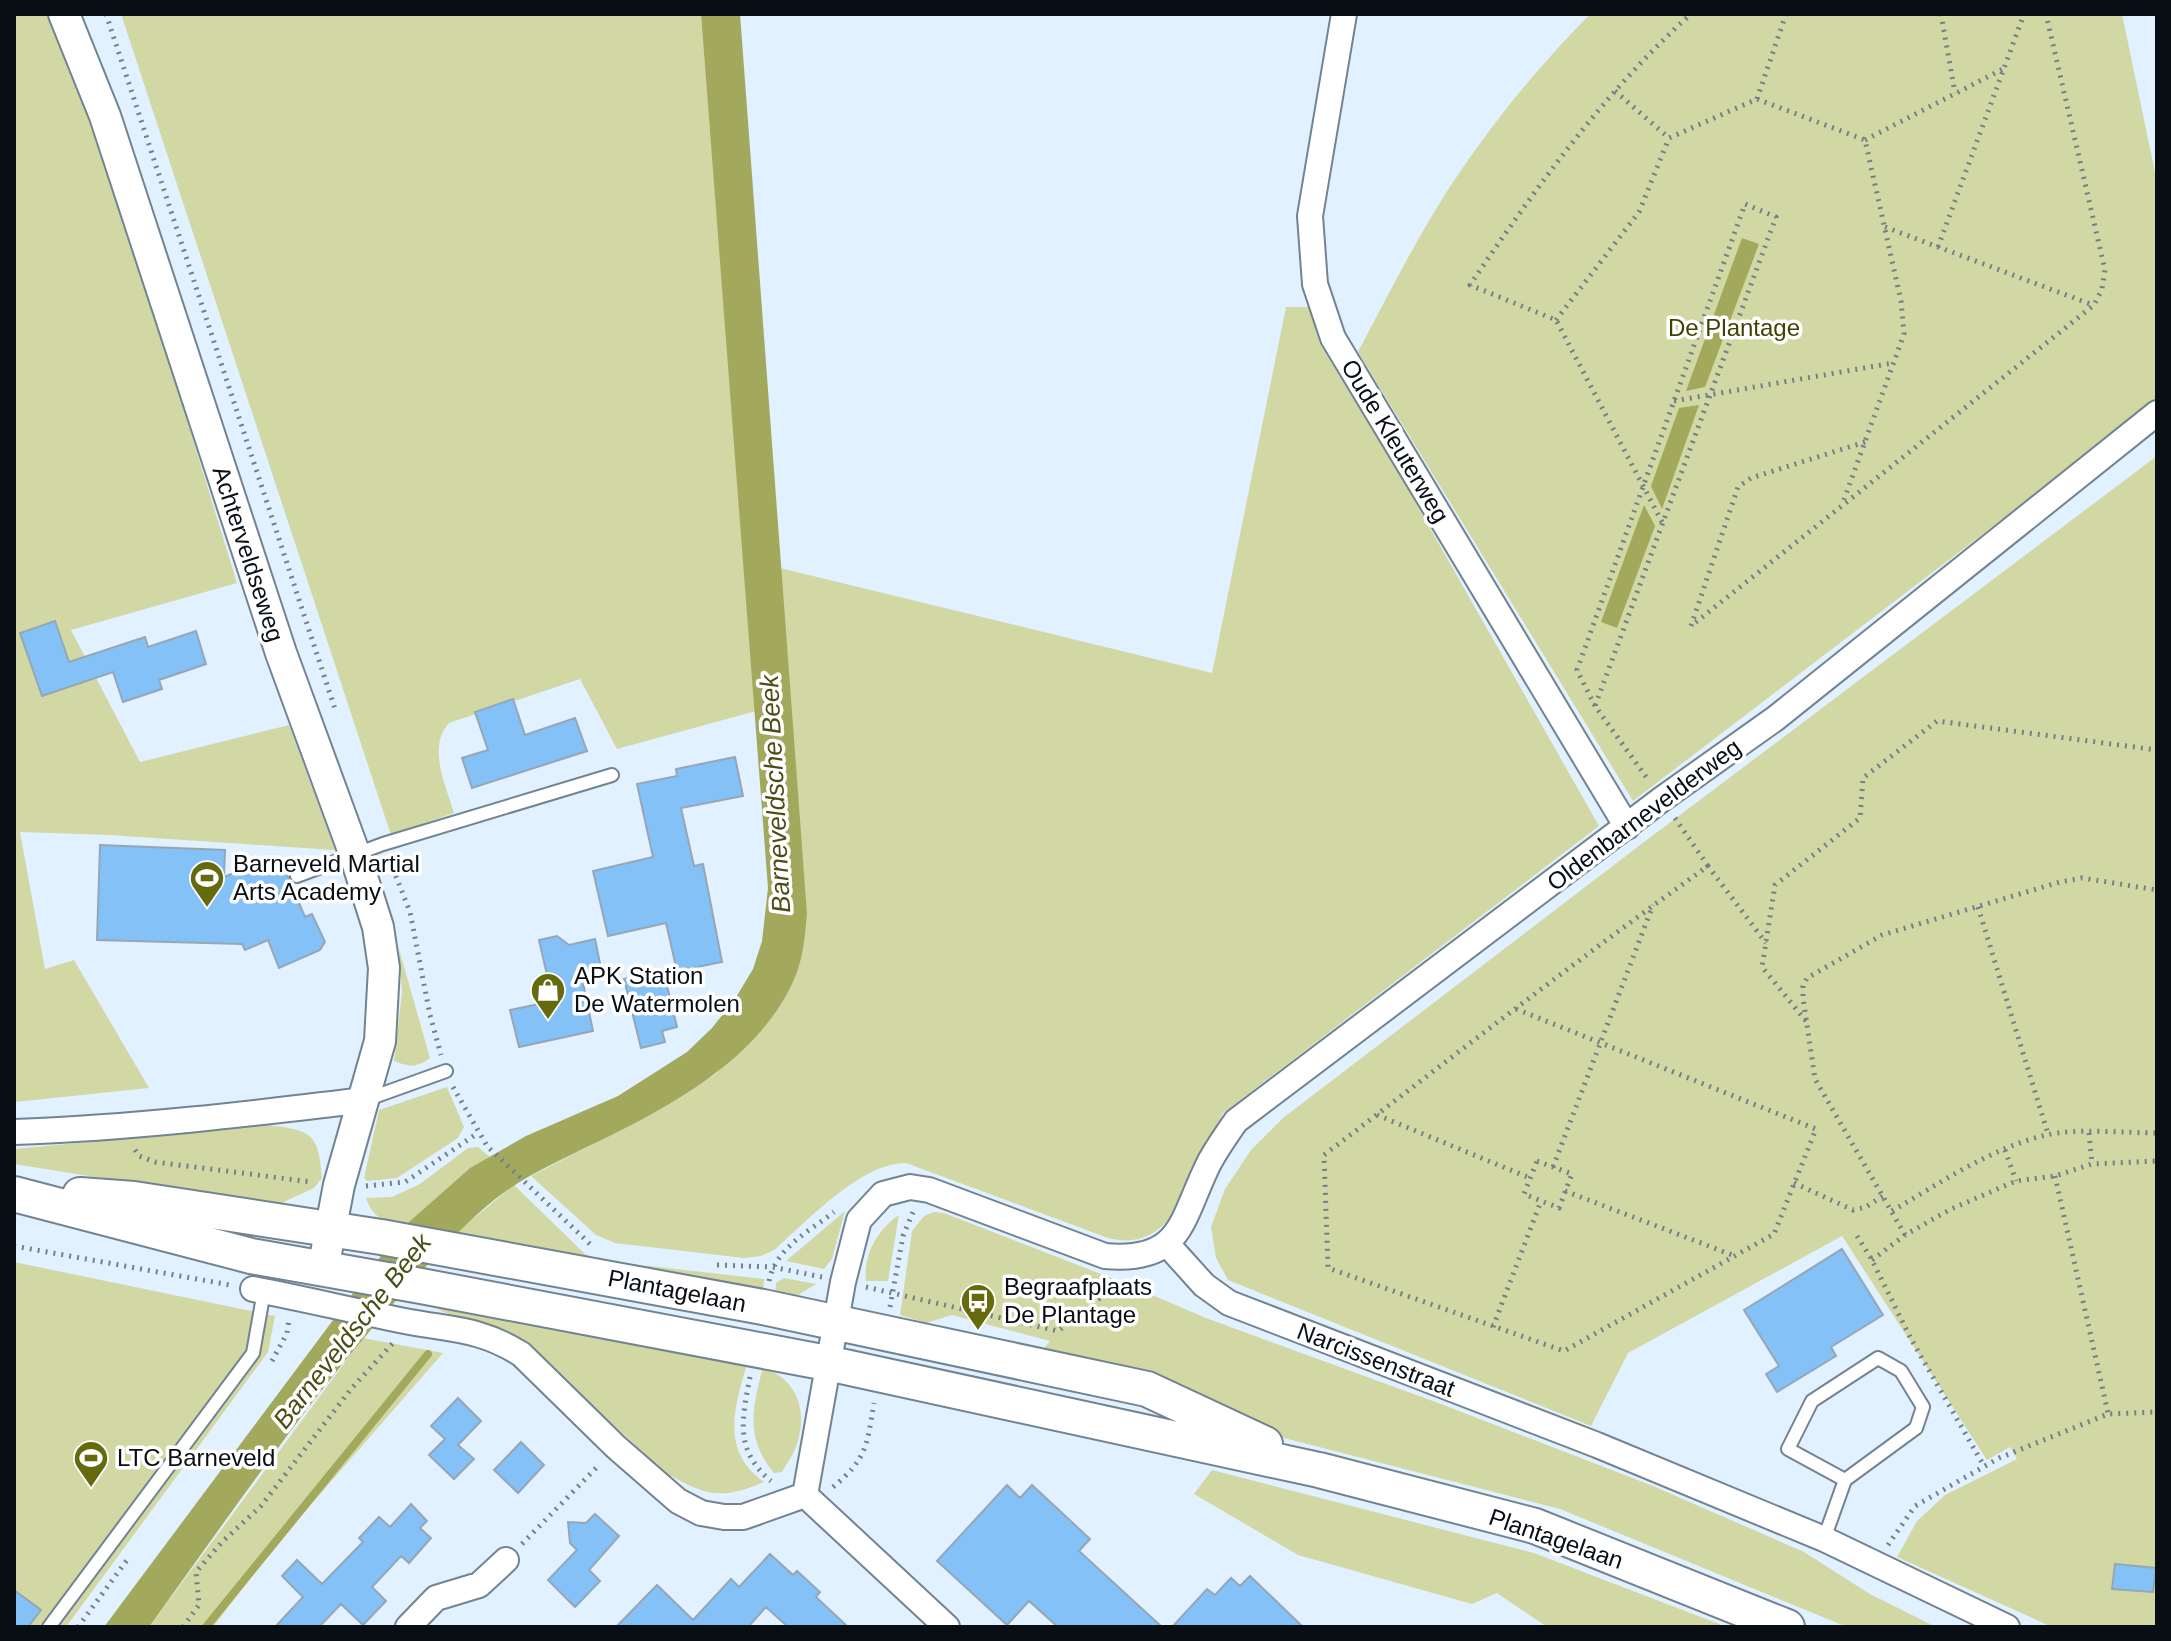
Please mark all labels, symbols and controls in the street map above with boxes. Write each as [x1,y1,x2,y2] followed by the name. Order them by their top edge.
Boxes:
[1668,314,1800,341] park label: De Plantage
[1336,354,1455,527] street label: Oude Kleuterweg
[207,463,290,645] street label: Achterveldseweg
[754,672,796,914] water label: Barneveldsche Beek
[1542,733,1746,896] street label: Oldenbarnevelderweg
[233,850,420,905] place label: Barneveld Martial Arts Academy
[188,859,226,909] sports icon: Barneveld Martial Arts Academy
[574,962,740,1017] place label: APK Station De Watermolen
[529,971,567,1021] shop icon: APK Station De Watermolen
[267,1226,438,1434] water label: Barneveldsche Beek
[606,1264,748,1317] street label: Plantagelaan
[1004,1273,1152,1328] place label: Begraafplaats De Plantage
[959,1282,997,1332] bus stop icon: Begraafplaats De Plantage
[1294,1317,1459,1402] street label: Narcissenstraat
[72,1439,110,1489] sports icon: LTC Barneveld
[117,1444,275,1471] place label: LTC Barneveld
[1486,1503,1627,1574] street label: Plantagelaan

